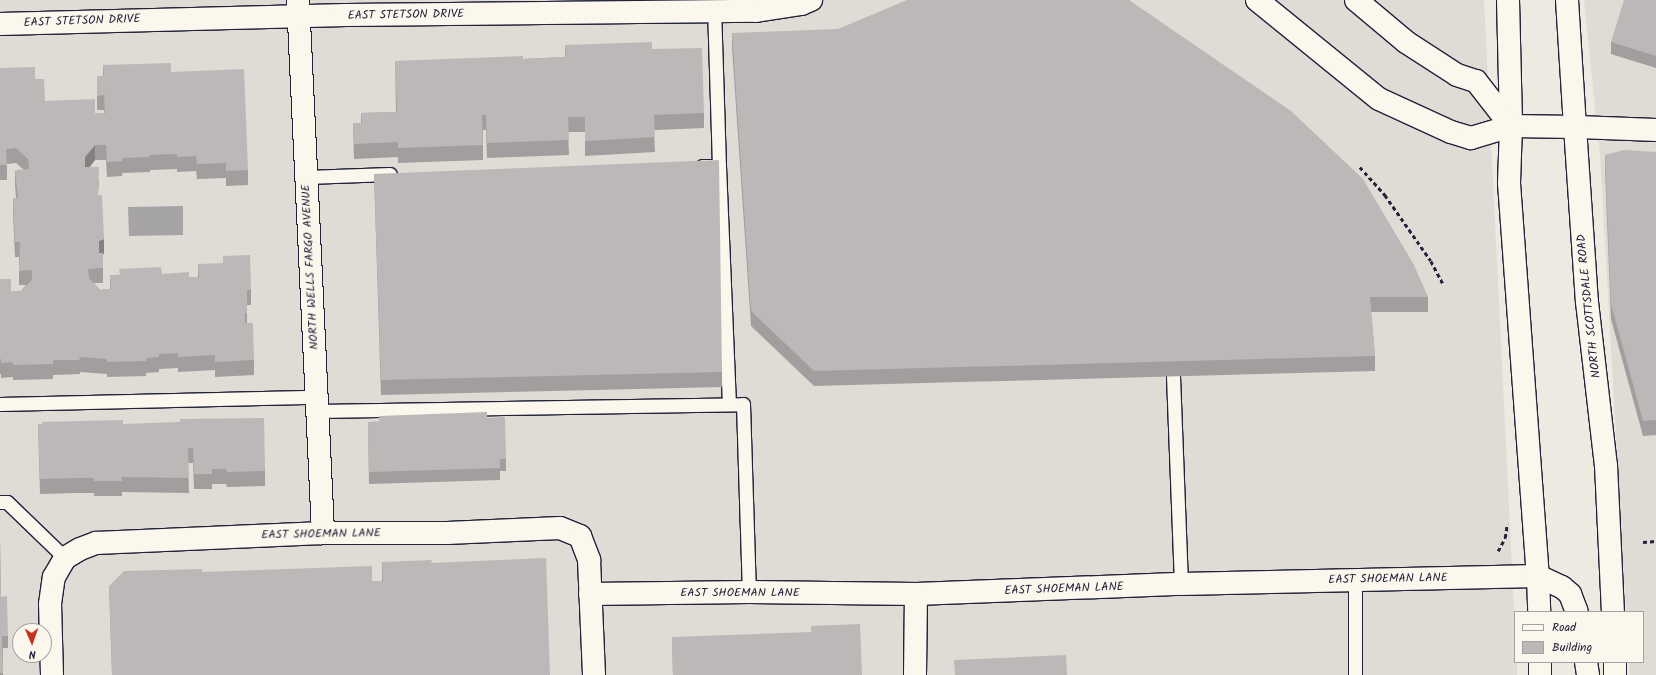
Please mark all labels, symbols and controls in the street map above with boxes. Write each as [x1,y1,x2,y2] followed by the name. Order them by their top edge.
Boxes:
[348,7,464,23] street label: EAST STETSON DRIVE
[23,12,141,30] street label: EAST STETSON DRIVE
[298,184,322,350] street label: NORTH WELLS FARGO AVENUE
[1574,233,1604,379] street label: NORTH SCOTTSDALE ROAD
[261,526,381,542] street label: EAST SHOEMAN LANE
[1328,571,1448,587] street label: EAST SHOEMAN LANE
[1004,580,1124,598] street label: EAST SHOEMAN LANE
[680,586,800,600] street label: EAST SHOEMAN LANE
[1514,611,1644,663] legend
[1552,618,1576,637] text: Road
[12,623,52,663] north arrow
[1552,638,1592,657] text: Building
[29,645,36,663] text: N

